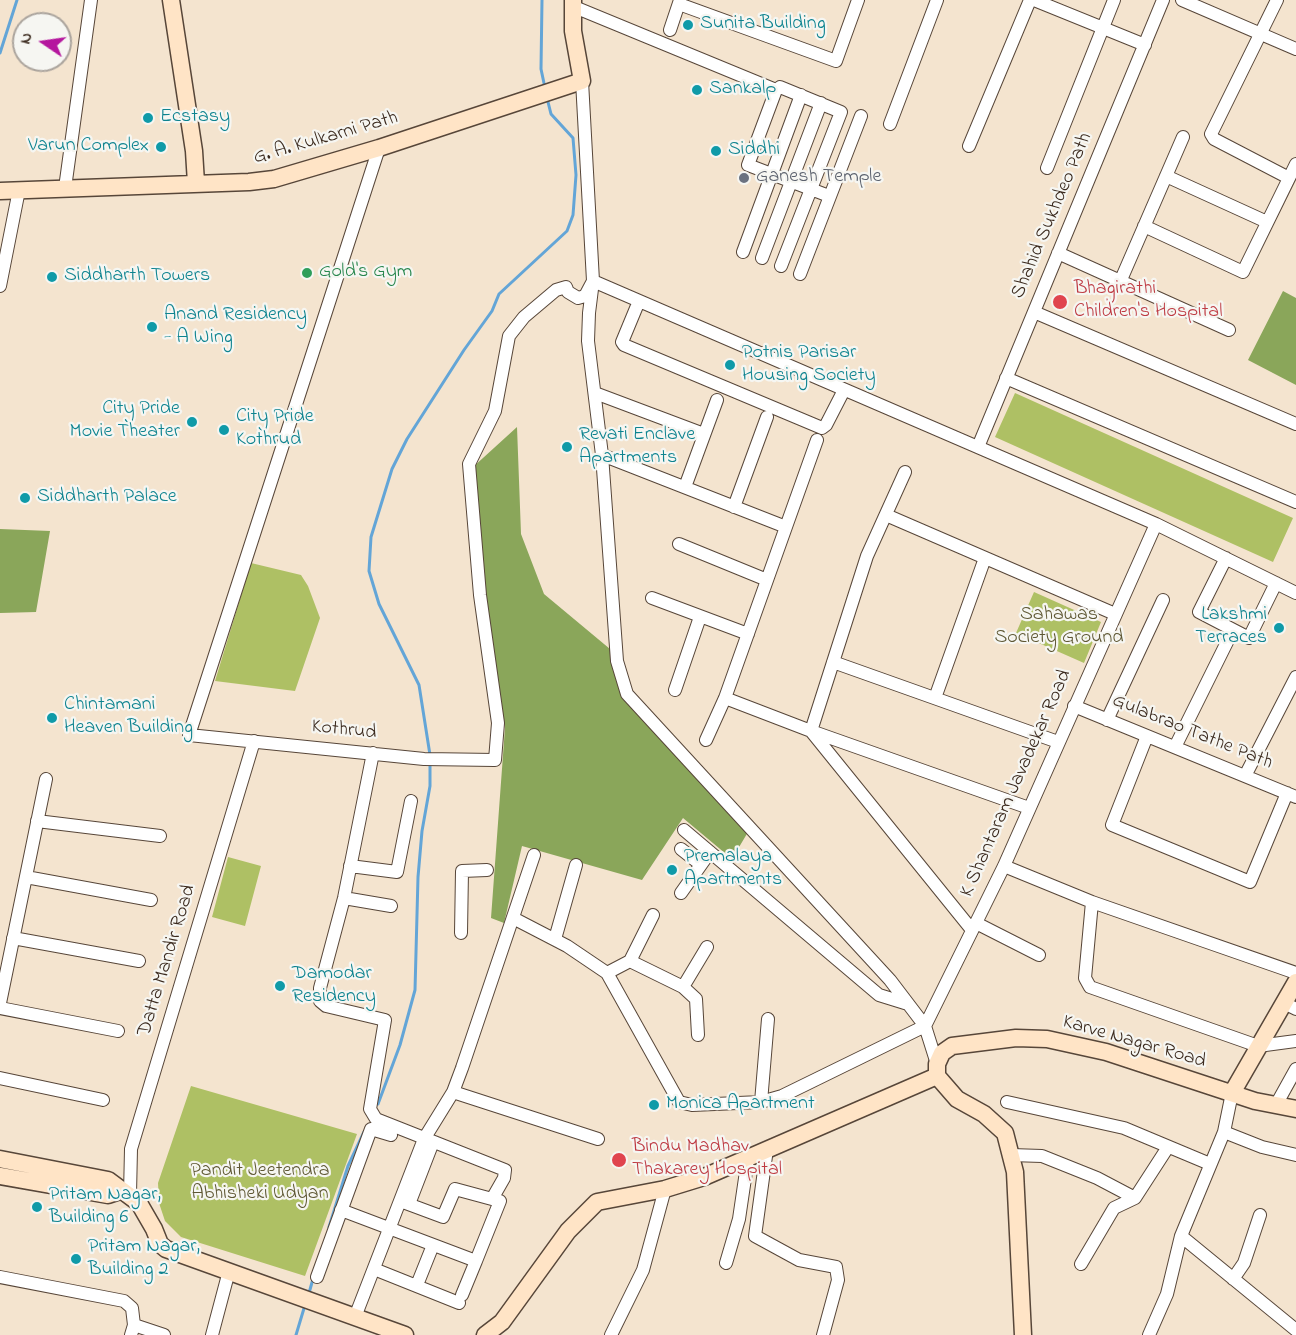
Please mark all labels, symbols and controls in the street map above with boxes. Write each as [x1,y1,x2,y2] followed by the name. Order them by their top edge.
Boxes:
[12,12,72,72] north arrow
[700,13,826,37] place label: Sunita Building
[681,18,695,32] marker: Sunita Building
[14,30,39,46] text: N
[709,78,776,102] place label: Sankalp
[690,83,704,97] marker: Sankalp
[160,106,230,130] place label: Ecstasy
[251,107,401,171] street label: G. A. Kulkarni Path
[141,111,155,125] marker: Ecstasy
[1007,129,1099,303] street label: Shahid Sukhdeo Path
[28,135,149,159] place label: Varun Complex
[728,139,780,163] place label: Siddhi
[154,140,168,154] marker: Varun Complex
[709,144,723,158] marker: Siddhi
[756,166,881,190] place label: Ganesh Temple
[737,171,751,185] marker: Ganesh Temple
[319,261,412,285] place label: Gold's Gym
[64,265,210,289] place label: Siddharth Towers
[300,266,314,280] marker: Gold's Gym
[45,270,59,284] marker: Siddharth Towers
[1074,278,1223,325] place label: Bhagirathi Children's Hospital
[1051,293,1069,311] marker: Bhagirathi Children's Hospital
[164,304,307,351] place label: Anand Residency - A Wing
[145,320,159,334] marker: Anand Residency - A Wing
[742,342,876,389] place label: Potnis Parisar Housing Society
[723,358,737,372] marker: Potnis Parisar Housing Society
[70,398,180,445] place label: City Pride Movie Theater
[236,406,314,453] place label: City Pride Kothrud
[185,415,199,429] marker: City Pride Movie Theater
[217,423,231,437] marker: City Pride Kothrud
[579,424,695,471] place label: Revati Enclave Apartments
[560,440,574,454] marker: Revati Enclave Apartments
[37,486,177,510] place label: Siddharth Palace
[18,491,32,505] marker: Siddharth Palace
[994,604,1124,651] park label: Sahawas Society Ground
[1195,604,1267,651] place label: Lakshmi Terraces
[1272,621,1286,635] marker: Lakshmi Terraces
[956,667,1078,901] street label: K Shantaram Javadekar Road
[1108,690,1276,776] street label: Gulabrao Tathe Path
[64,694,193,741] place label: Chintamani Heaven Building
[45,711,59,725] marker: Chintamani Heaven Building
[310,716,378,746] street label: Kothrud
[684,846,782,893] place label: Premalaya Apartments
[665,863,679,877] marker: Premalaya Apartments
[134,882,202,1040] street label: Datta Mandir Road
[292,963,376,1010] place label: Damodar Residency
[273,979,287,993] marker: Damodar Residency
[1060,1011,1208,1075] street label: Karve Nagar Road
[666,1093,815,1117] place label: Monica Apartment
[647,1098,661,1112] marker: Monica Apartment
[632,1136,782,1183] place label: Bindu Madhav Thakarey Hospital
[610,1151,628,1169] marker: Bindu Madhav Thakarey Hospital
[190,1160,330,1207] park label: Pandit Jeetendra Abhisheki Udyan
[49,1184,161,1231] place label: Pritam Nagar, Building 6
[30,1200,44,1214] marker: Pritam Nagar, Building 6
[88,1236,200,1283] place label: Pritam Nagar, Building 2
[69,1252,83,1266] marker: Pritam Nagar, Building 2

